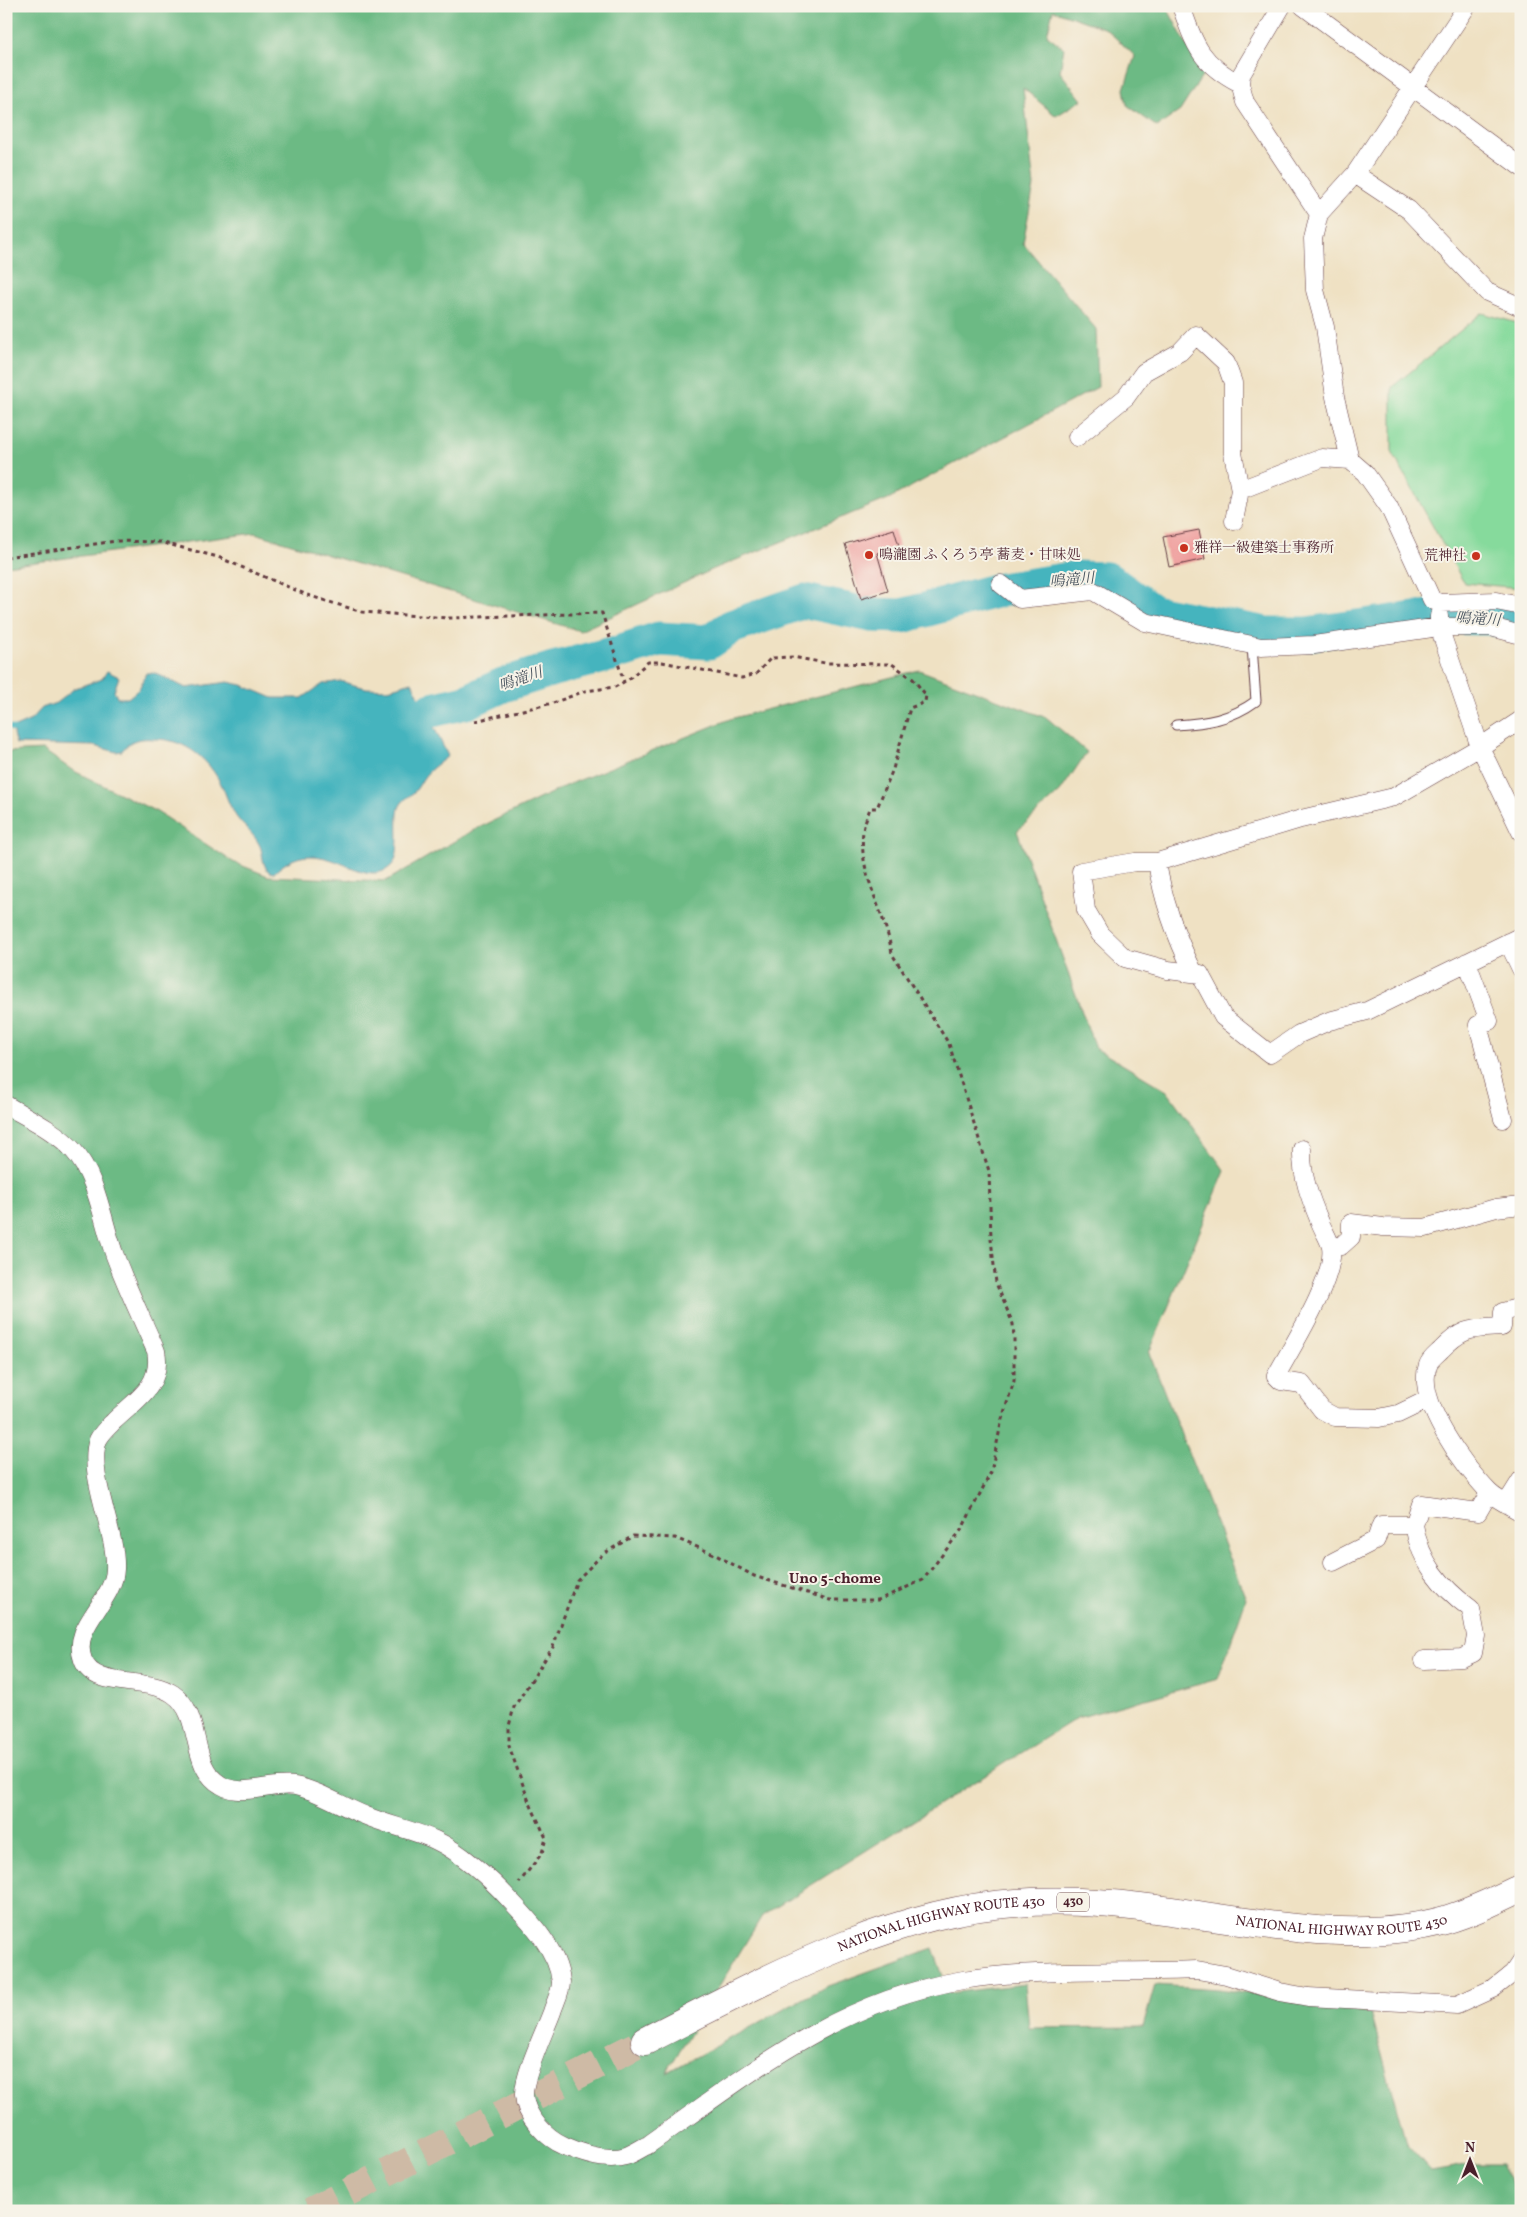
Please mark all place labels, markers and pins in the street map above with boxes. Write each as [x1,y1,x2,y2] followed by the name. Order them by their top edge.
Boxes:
[1194,539,1334,558] place label: 雅祥一級建築士事務所
[1178,542,1190,554] marker: 雅祥一級建築士事務所
[879,546,1081,565] place label: 鳴瀧園 ふくろう亭 蕎麦・甘味処
[1424,547,1466,566] place label: 荒神社
[863,549,875,561] marker: 鳴瀧園 ふくろう亭 蕎麦・甘味処
[1470,550,1482,562] marker: 荒神社

